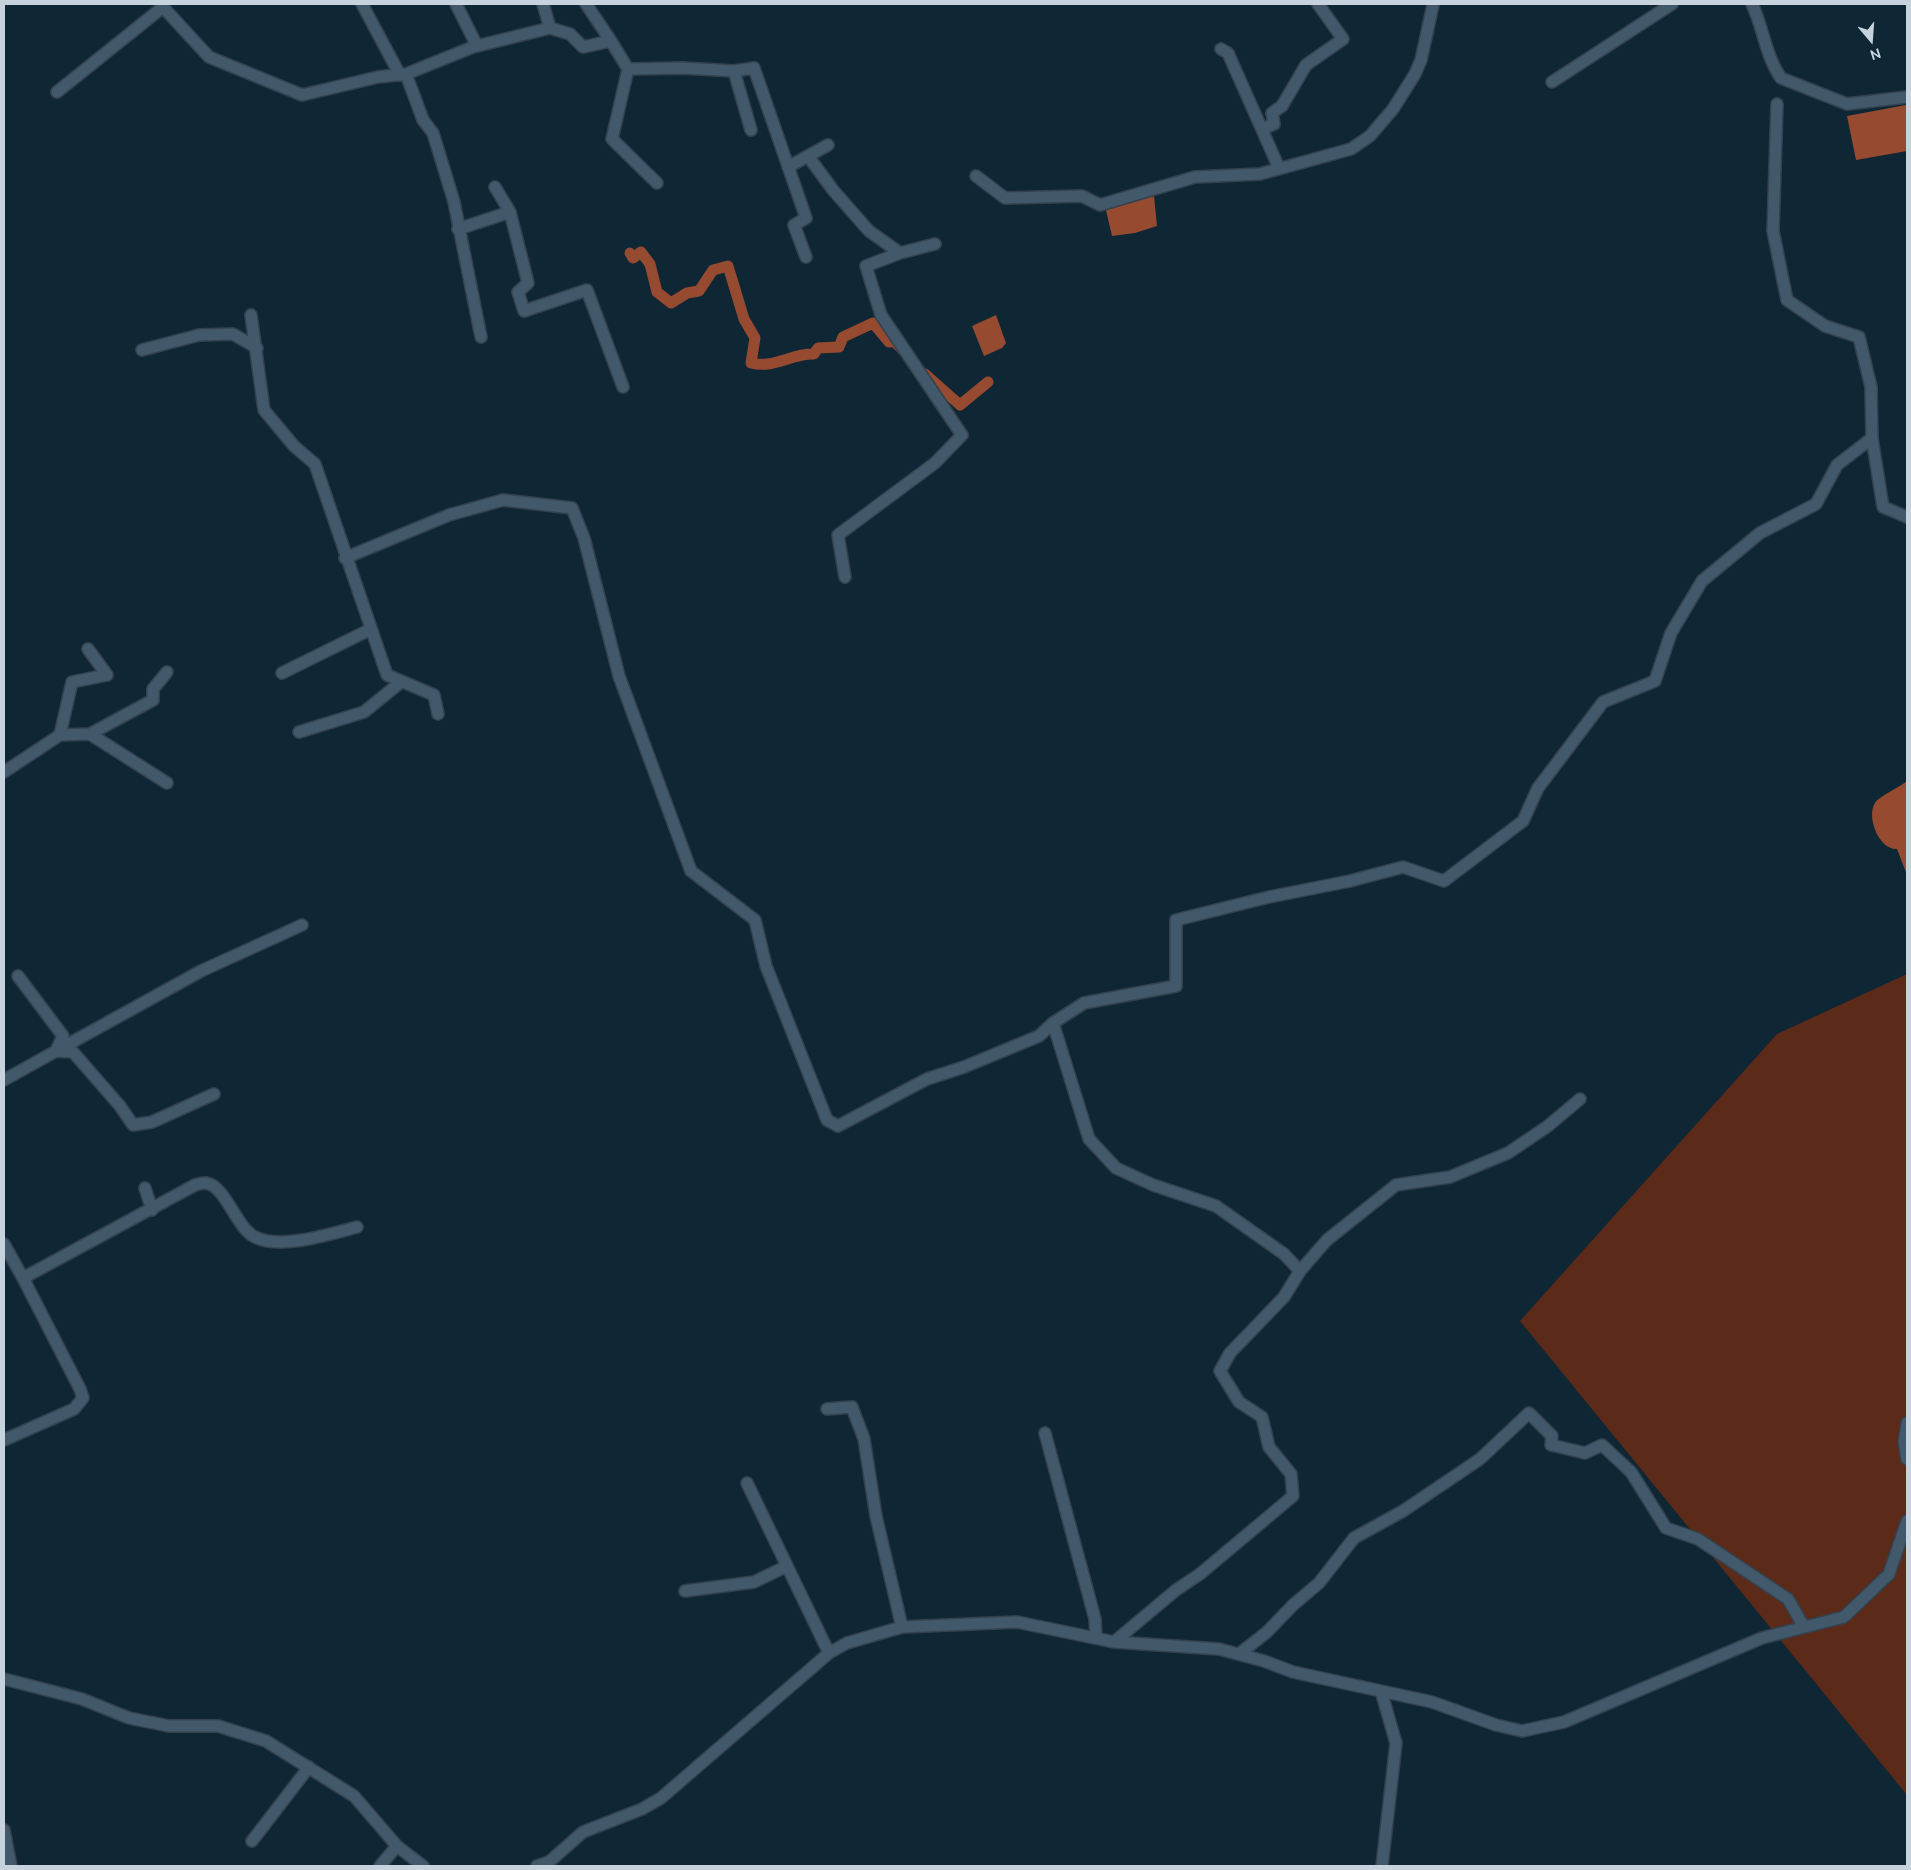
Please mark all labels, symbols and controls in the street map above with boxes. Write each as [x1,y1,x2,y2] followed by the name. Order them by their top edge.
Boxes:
[1846,15,1896,65] north arrow
[1868,45,1883,63] text: N

